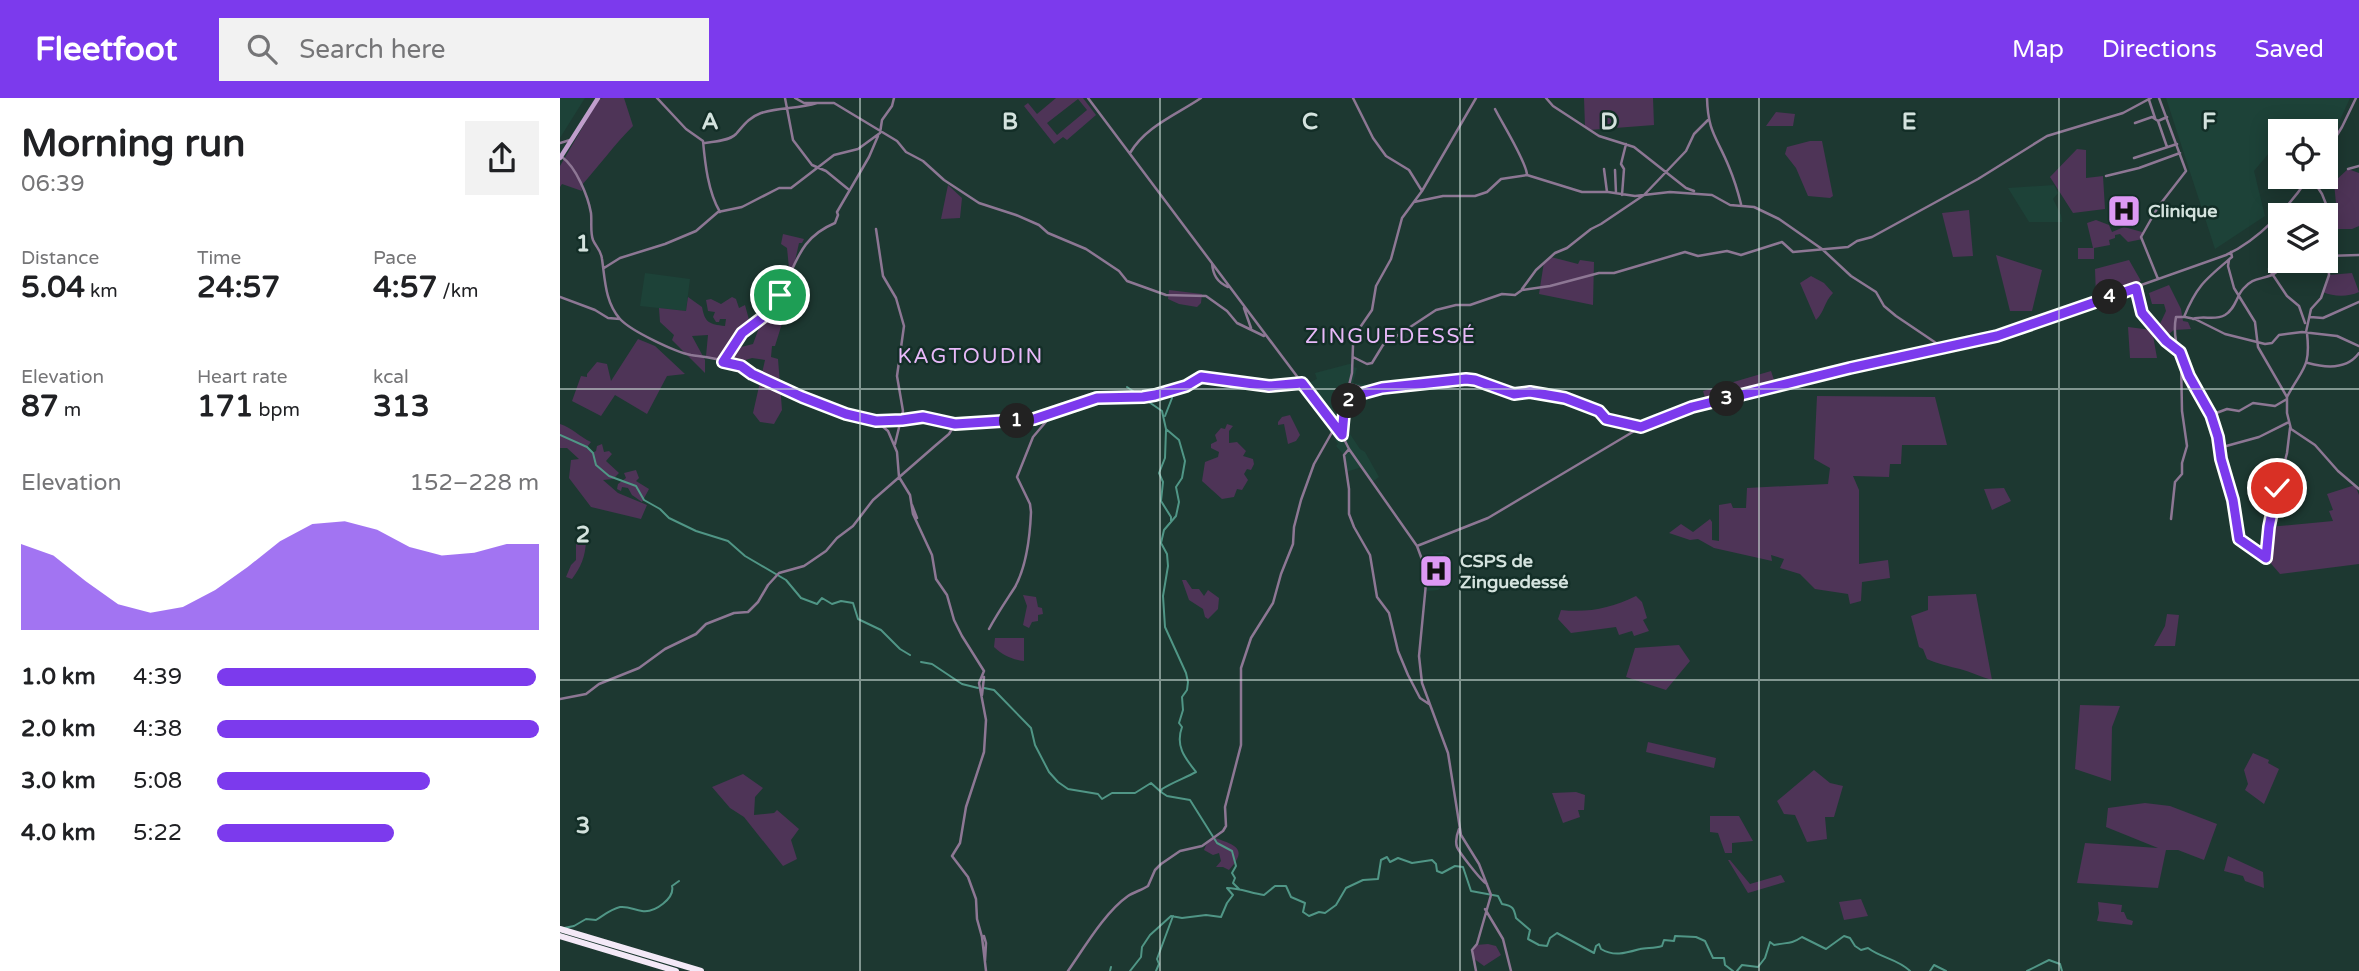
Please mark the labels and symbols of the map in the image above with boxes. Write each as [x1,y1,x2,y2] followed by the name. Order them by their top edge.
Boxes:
[701,108,719,136] text: A
[1002,108,1018,136] text: B
[1302,108,1318,136] text: C
[1600,108,1618,136] text: D
[1902,108,1916,136] text: E
[2202,108,2216,136] text: F
[2105,192,2143,230] hospital icon: Clinique
[2148,200,2217,222] place label: Clinique
[576,230,590,258] text: 1
[750,265,810,325] pin
[2092,280,2128,314] pin: 4
[1305,324,1477,349] district label: ZINGUEDESSÉ
[898,344,1044,369] district label: KAGTOUDIN
[1710,382,1744,416] pin: 3
[1332,384,1366,418] pin: 2
[1000,404,1035,438] pin: 1
[2247,458,2307,518] pin
[576,521,590,549] text: 2
[1460,550,1568,593] place label: CSPS de Zinguedessé
[1417,552,1455,590] hospital icon: CSPS de Zinguedessé
[576,812,590,840] text: 3

